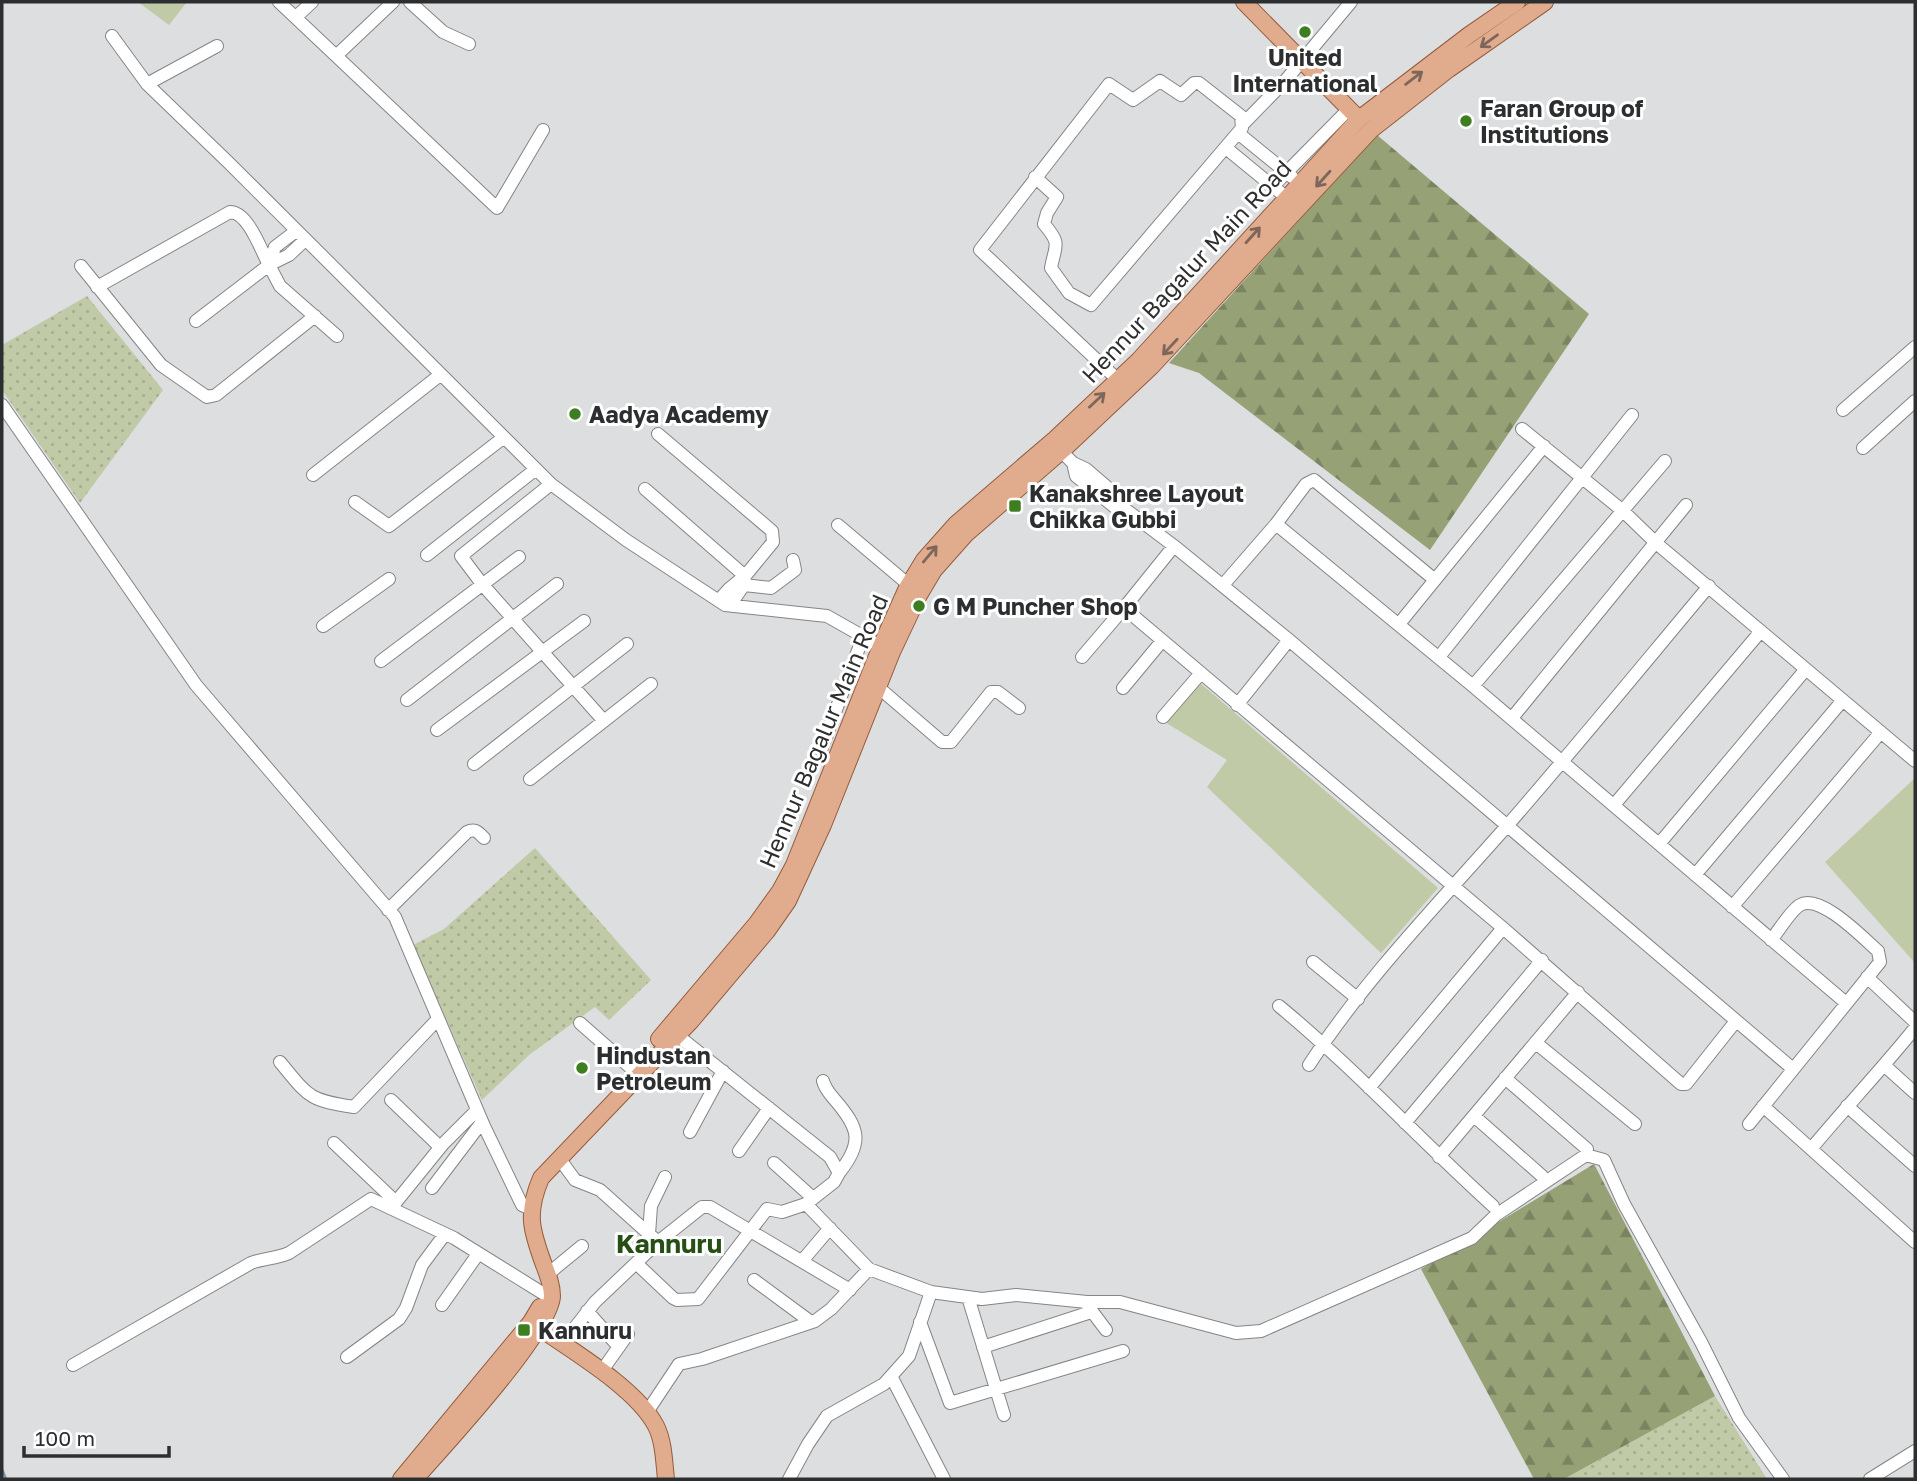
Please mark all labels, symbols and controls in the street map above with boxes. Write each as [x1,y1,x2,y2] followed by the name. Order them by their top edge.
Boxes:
[1297,24,1313,40] marker: United International
[1479,33,1498,48] one-way arrow
[1233,43,1378,97] place label: United International
[1404,70,1422,85] one-way arrow
[1480,94,1644,148] place label: Faran Group of Institutions
[1458,113,1474,129] marker: Faran Group of Institutions
[1075,154,1297,388] street label: Hennur Bagalur Main Road
[1315,170,1332,187] one-way arrow
[1245,227,1262,244] one-way arrow
[1161,338,1178,355] one-way arrow
[1088,391,1105,408] one-way arrow
[589,400,769,428] place label: Aadya Academy
[567,406,583,422] marker: Aadya Academy
[1029,479,1244,533] place label: Kanakshree Layout Chikka Gubbi
[1007,498,1023,514] marker: Kanakshree Layout Chikka Gubbi
[922,546,938,564] one-way arrow
[753,590,893,872] street label: Hennur Bagalur Main Road
[933,592,1138,620] place label: G M Puncher Shop
[911,598,927,614] marker: G M Puncher Shop
[596,1041,711,1095] place label: Hindustan Petroleum
[574,1060,590,1076] marker: Hindustan Petroleum
[616,1228,722,1259] district label: Kannuru
[538,1316,632,1344] place label: Kannuru
[516,1322,532,1338] marker: Kannuru
[24,1414,170,1458] scale bar
[35,1425,95,1451] text: 100 m

